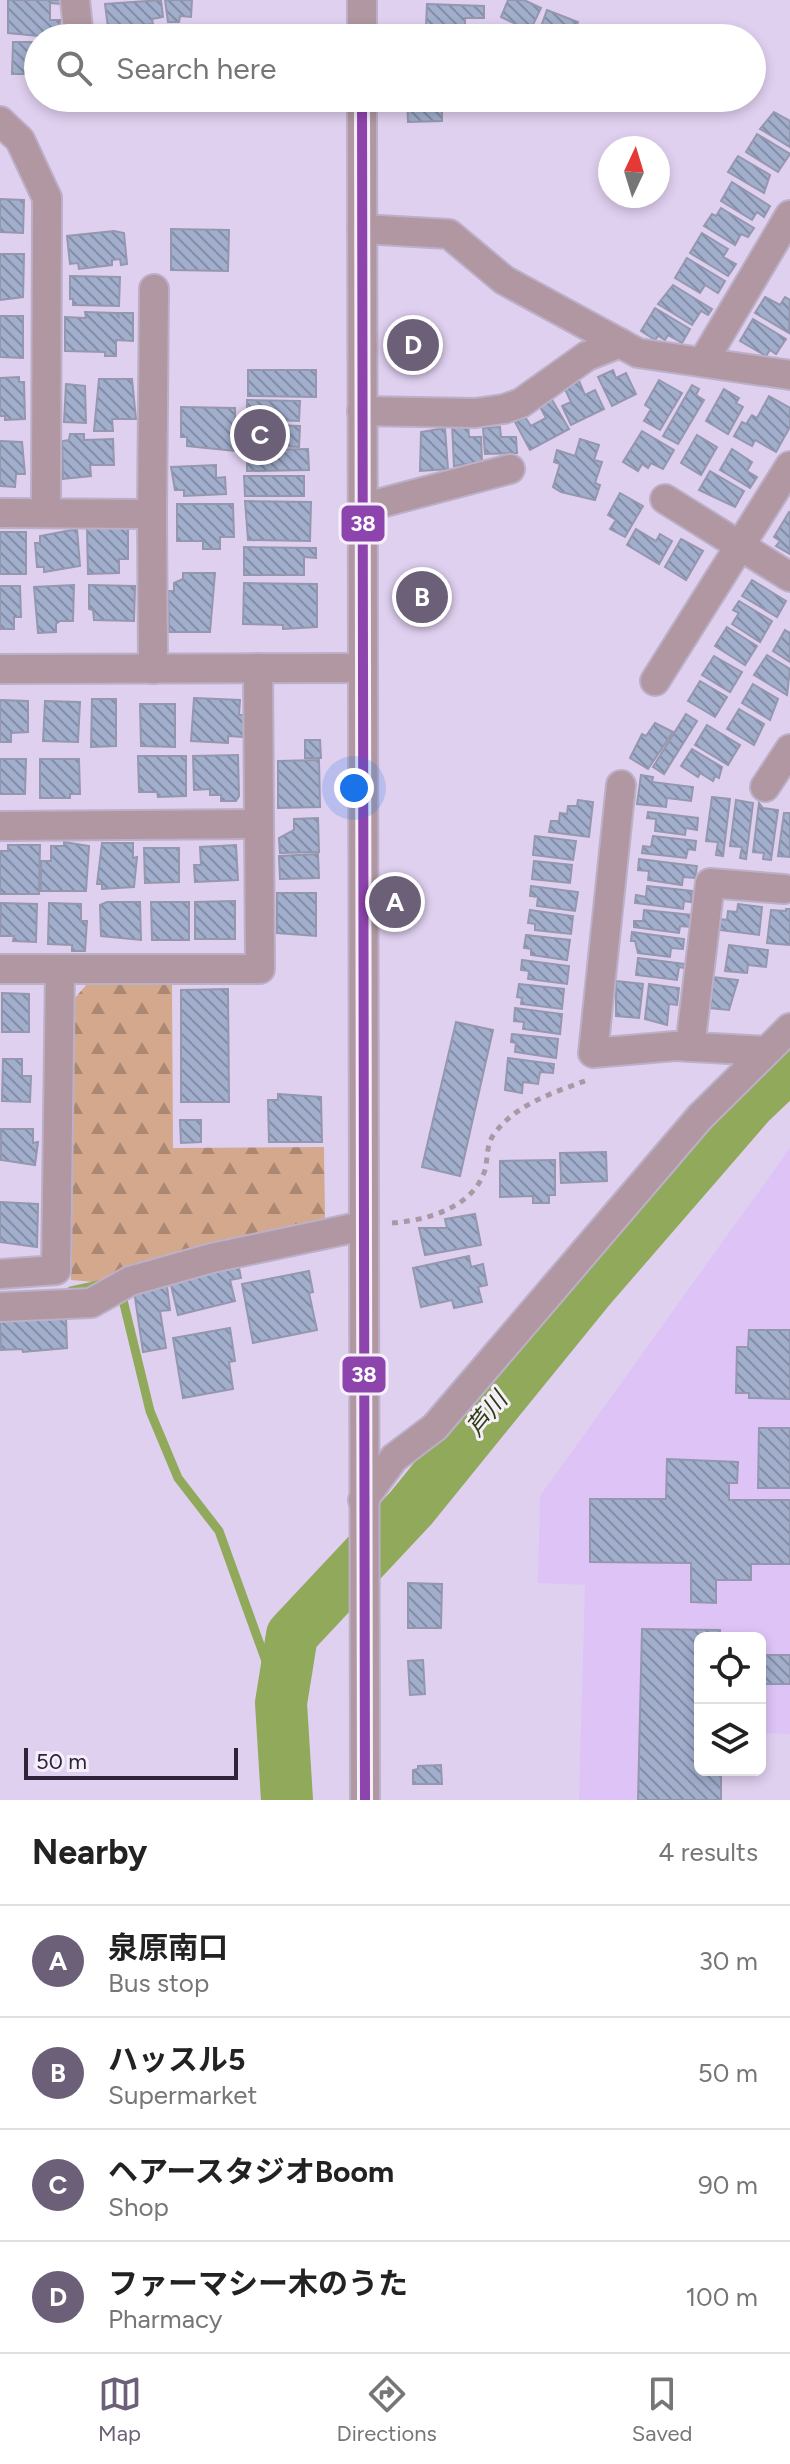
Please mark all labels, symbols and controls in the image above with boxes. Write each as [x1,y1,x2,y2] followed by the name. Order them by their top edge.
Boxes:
[24,24,766,112] search box
[52,46,96,90] icon: search
[116,50,276,87] text: Search here
[598,136,670,208] north arrow
[387,315,439,375] pin: D
[234,405,286,465] pin: C
[340,504,386,543] line badge: 38
[350,510,376,537] text: 38
[396,567,448,627] pin: B
[334,768,374,808] your location
[369,872,421,932] pin: A
[341,1355,387,1394] line badge: 38
[351,1361,377,1388] text: 38
[460,1384,515,1441] water label: 芦川
[694,1632,766,1776] map controls
[694,1632,766,1704] button: locate
[694,1704,766,1776] button: layers
[24,1744,238,1780] scale bar
[36,1748,87,1775] text: 50 m
[32,1832,147,1873] text: Nearby
[658,1836,758,1868] text: 4 results
[108,1929,228,1966] text: 泉原南口
[49,1945,67,1977] text: A
[699,1945,758,1977] text: 30 m
[108,1967,209,1999] text: Bus stop
[108,2041,245,2078] text: ハッスル5
[50,2057,66,2089] text: B
[698,2057,758,2089] text: 50 m
[108,2079,257,2111] text: Supermarket
[108,2153,394,2190] text: ヘアースタジオBoom
[49,2169,67,2201] text: C
[698,2169,758,2201] text: 90 m
[108,2191,169,2223] text: Shop
[108,2265,408,2302] text: ファーマシー木のうた
[49,2281,67,2313] text: D
[685,2281,758,2313] text: 100 m
[108,2303,222,2335] text: Pharmacy
[98,2372,142,2447] tab: Map
[337,2372,437,2447] tab: Directions
[632,2372,692,2447] tab: Saved

